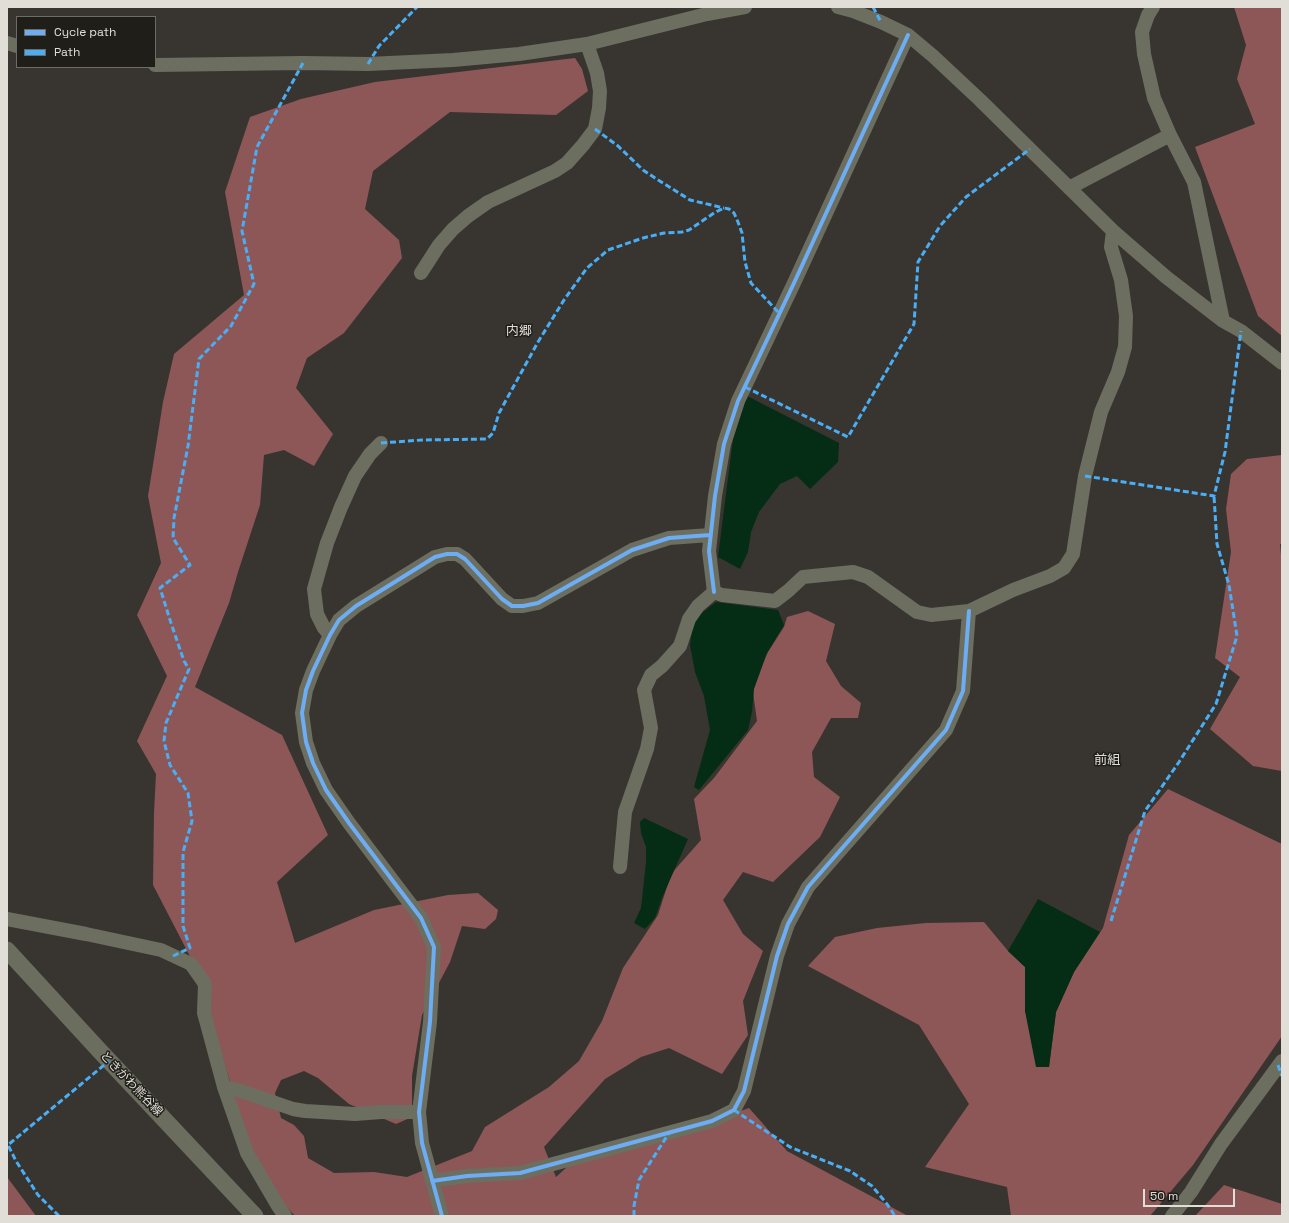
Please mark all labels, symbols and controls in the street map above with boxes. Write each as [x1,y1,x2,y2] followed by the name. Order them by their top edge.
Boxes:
[16,16,156,68] legend
[54,24,116,40] text: Cycle path
[54,44,80,60] text: Path
[506,323,532,339] district label: 内郷
[1094,752,1120,768] district label: 前組
[97,1049,165,1119] street label: ときがわ熊谷線
[1145,1181,1237,1207] scale bar
[1150,1188,1178,1204] text: 50 m

